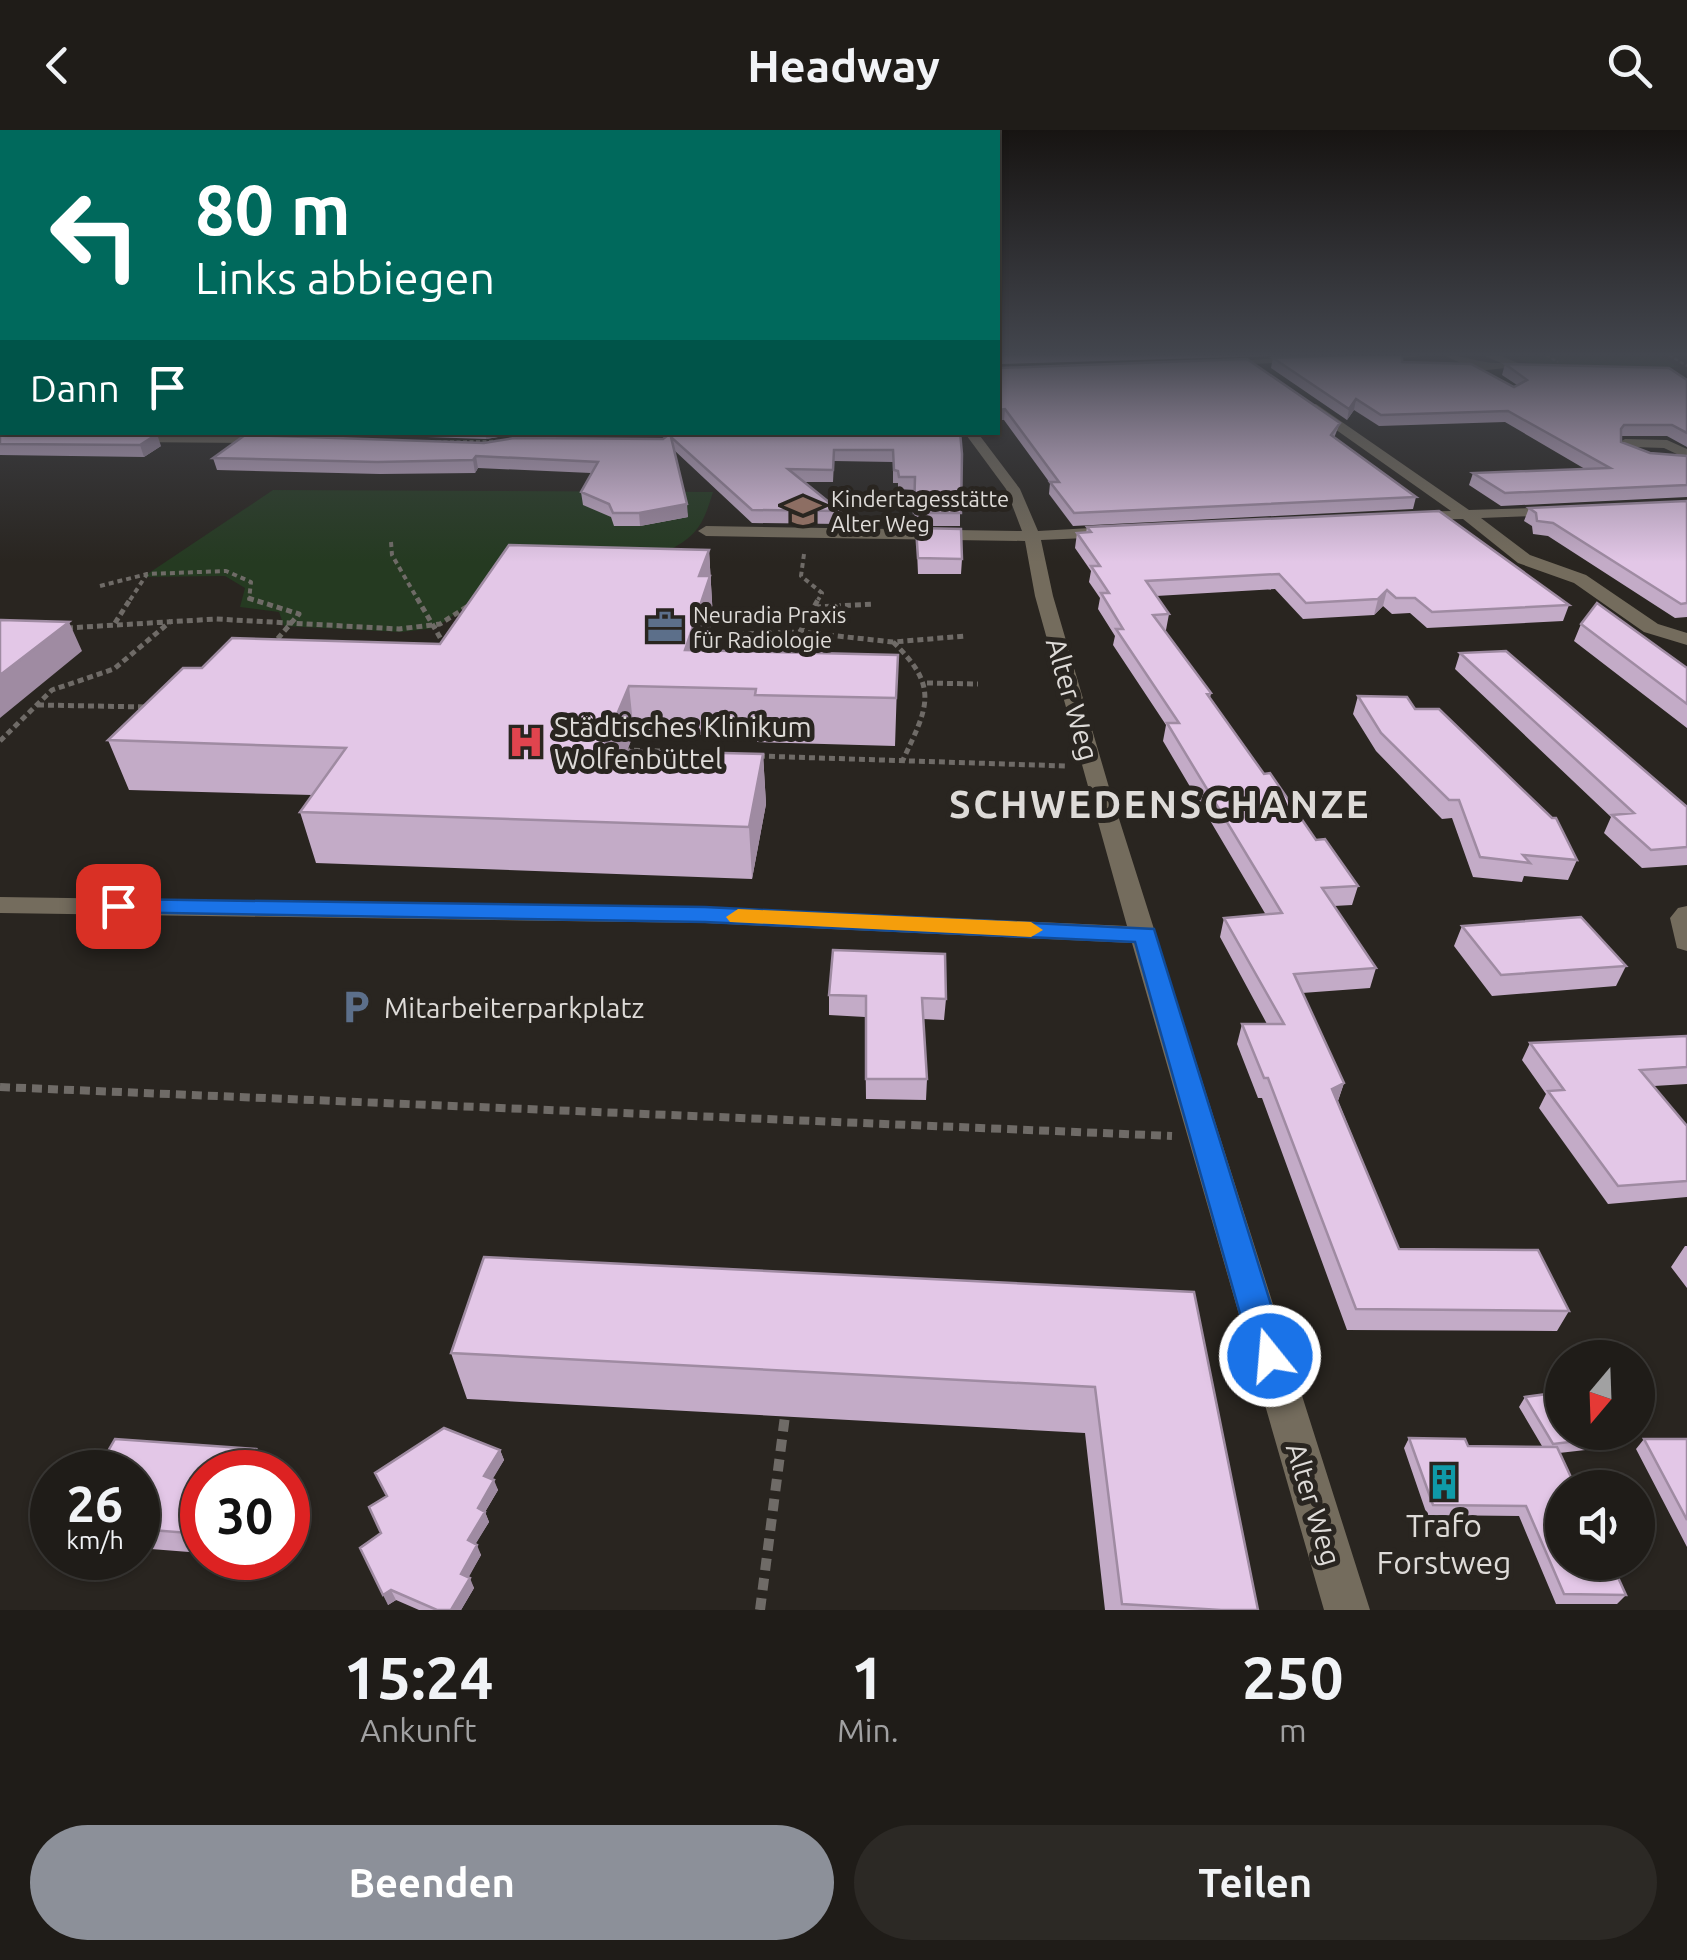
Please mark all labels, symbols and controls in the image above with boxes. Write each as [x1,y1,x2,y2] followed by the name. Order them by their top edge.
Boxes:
[30,38,85,93] icon: back
[1602,38,1657,93] icon: search
[747,40,940,91] text: Headway
[30,170,160,300] icon: left
[195,170,351,248] text: 80 m
[195,252,495,303] text: Links abbiegen
[140,360,195,415] icon: arrive
[30,367,120,409] text: Dann
[831,486,1009,536] place label: Kindertagesstätte Alter Weg
[784,492,822,530] school or university icon: Kindertagesstätte Alter Weg
[693,602,846,652] place label: Neuradia Praxis für Radiologie
[646,608,684,646] office icon: Neuradia Praxis für Radiologie
[1041,634,1105,764] street label: Alter Weg
[554,711,812,774] place label: Städtisches Klinikum Wolfenbüttel
[507,723,545,761] hospital icon: Städtisches Klinikum Wolfenbüttel
[949,783,1371,825] district label: SCHWEDENSCHANZE
[76,864,161,949] pin
[91,879,146,934] icon: arrive
[337,988,375,1026] parking icon: Mitarbeiterparkplatz
[384,992,644,1023] place label: Mitarbeiterparkplatz
[1218,1304,1322,1408] position arrow
[1545,1340,1655,1450] north arrow
[1545,1340,1655,1580] map controls
[1281,1439,1347,1569] street label: Alter Weg
[180,1450,310,1580] speed limit sign: 30
[1425,1463,1463,1501] building icon: Trafo Forstweg
[1545,1470,1655,1580] button: sound
[67,1475,123,1531] text: 26
[1376,1507,1512,1580] place label: Trafo Forstweg
[66,1526,124,1554] text: km/h
[343,1643,494,1710] text: 15:24
[851,1643,885,1710] text: 1
[1242,1643,1344,1710] text: 250
[360,1712,477,1748] text: Ankunft
[837,1712,899,1748] text: Min.
[1279,1712,1307,1748] text: m
[30,1825,834,1940] button: Beenden
[854,1825,1657,1940] button: Teilen

